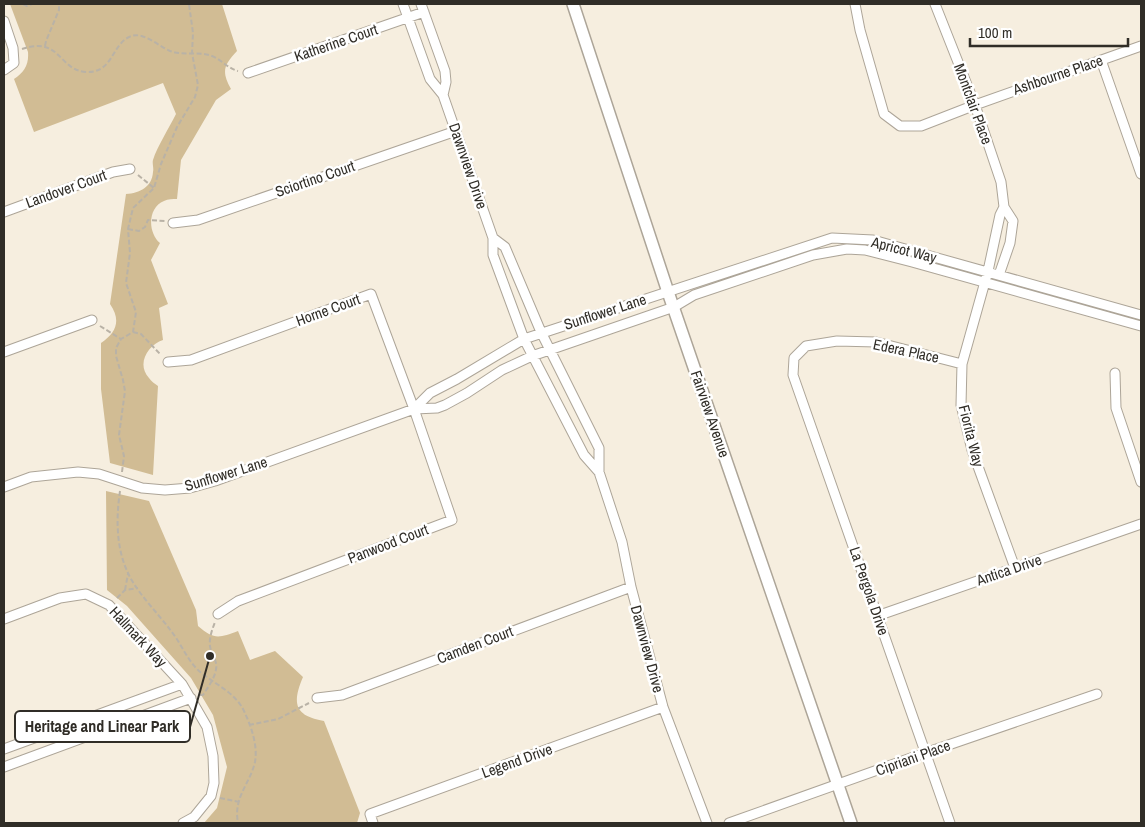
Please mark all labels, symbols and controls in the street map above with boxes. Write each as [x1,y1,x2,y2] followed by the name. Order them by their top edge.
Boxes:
[970,15,1128,47] scale bar
[291,18,381,67] street label: Katherine Court
[978,22,1012,43] text: 100 m
[1009,49,1106,100] street label: Ashbourne Place
[949,60,998,147] street label: Montclair Place
[444,120,493,212] street label: Dawnview Drive
[272,155,358,202] street label: Sciortino Court
[22,164,110,213] street label: Landover Court
[868,231,940,268] street label: Apricot Way
[293,288,363,331] street label: Horne Court
[561,288,649,335] street label: Sunflower Lane
[871,333,941,368] street label: Edera Place
[686,367,735,460] street label: Fairview Avenue
[954,403,990,470] street label: Fiorita Way
[182,451,270,496] street label: Sunflower Lane
[344,518,432,569] street label: Panwood Court
[845,544,894,638] street label: La Pergola Drive
[972,549,1044,591] street label: Antica Drive
[105,602,173,672] street label: Hallmark Way
[626,603,669,695] street label: Dawnview Drive
[434,620,516,669] street label: Camden Court
[15,711,190,742] callout: Heritage and Linear Park
[25,715,180,737] text: Heritage and Linear Park
[873,734,953,781] street label: Cipriani Place
[479,738,555,783] street label: Legend Drive

